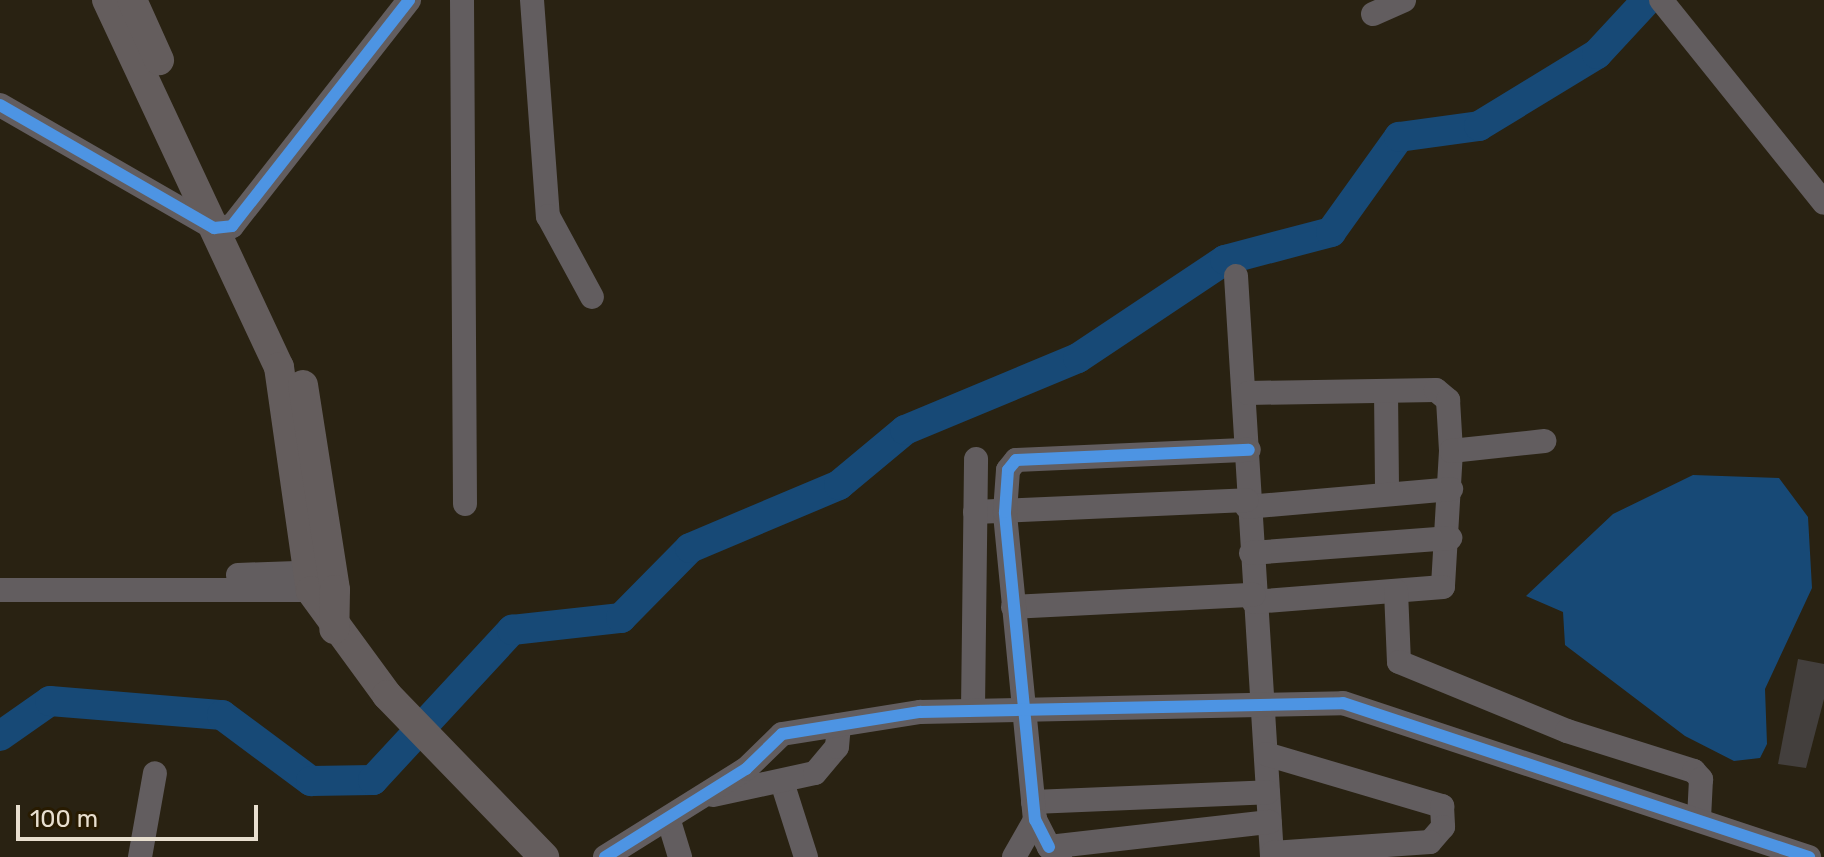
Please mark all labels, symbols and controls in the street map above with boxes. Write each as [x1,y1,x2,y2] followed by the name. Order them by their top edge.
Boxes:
[20,789,262,839] scale bar
[30,805,98,833] text: 100 m

